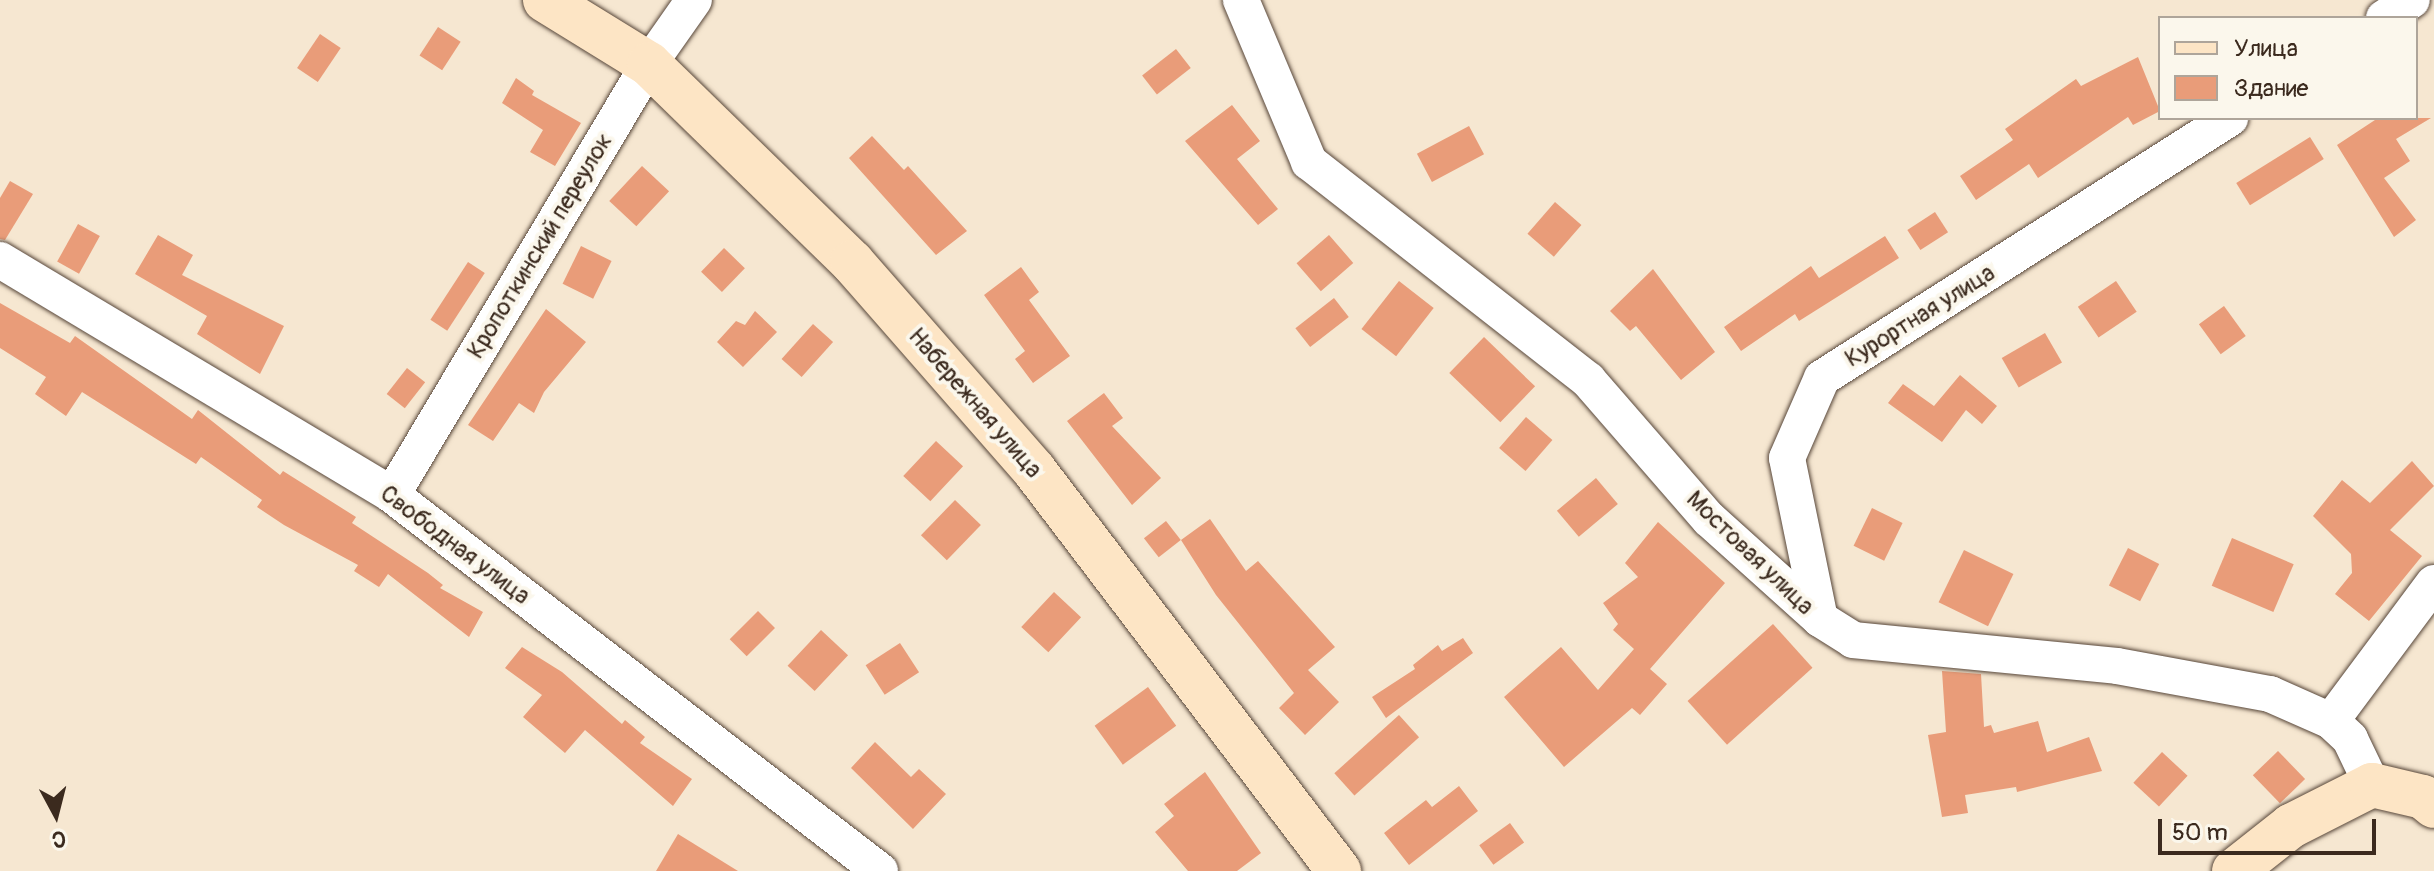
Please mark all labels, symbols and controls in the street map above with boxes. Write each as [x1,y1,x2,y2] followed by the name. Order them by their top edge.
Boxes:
[2158,16,2418,120] legend
[2234,34,2298,63] text: Улица
[2234,74,2308,103] text: Здание
[461,128,619,364] street label: Кропоткинский переулок
[1840,258,2000,374] street label: Курортная улица
[902,322,1048,484] street label: Набережная улица
[374,479,536,611] street label: Свободная улица
[1680,485,1820,621] street label: Мостовая улица
[16,775,96,855] north arrow
[2162,803,2380,853] scale bar
[2172,818,2228,847] text: 50 m
[50,824,67,854] text: С

